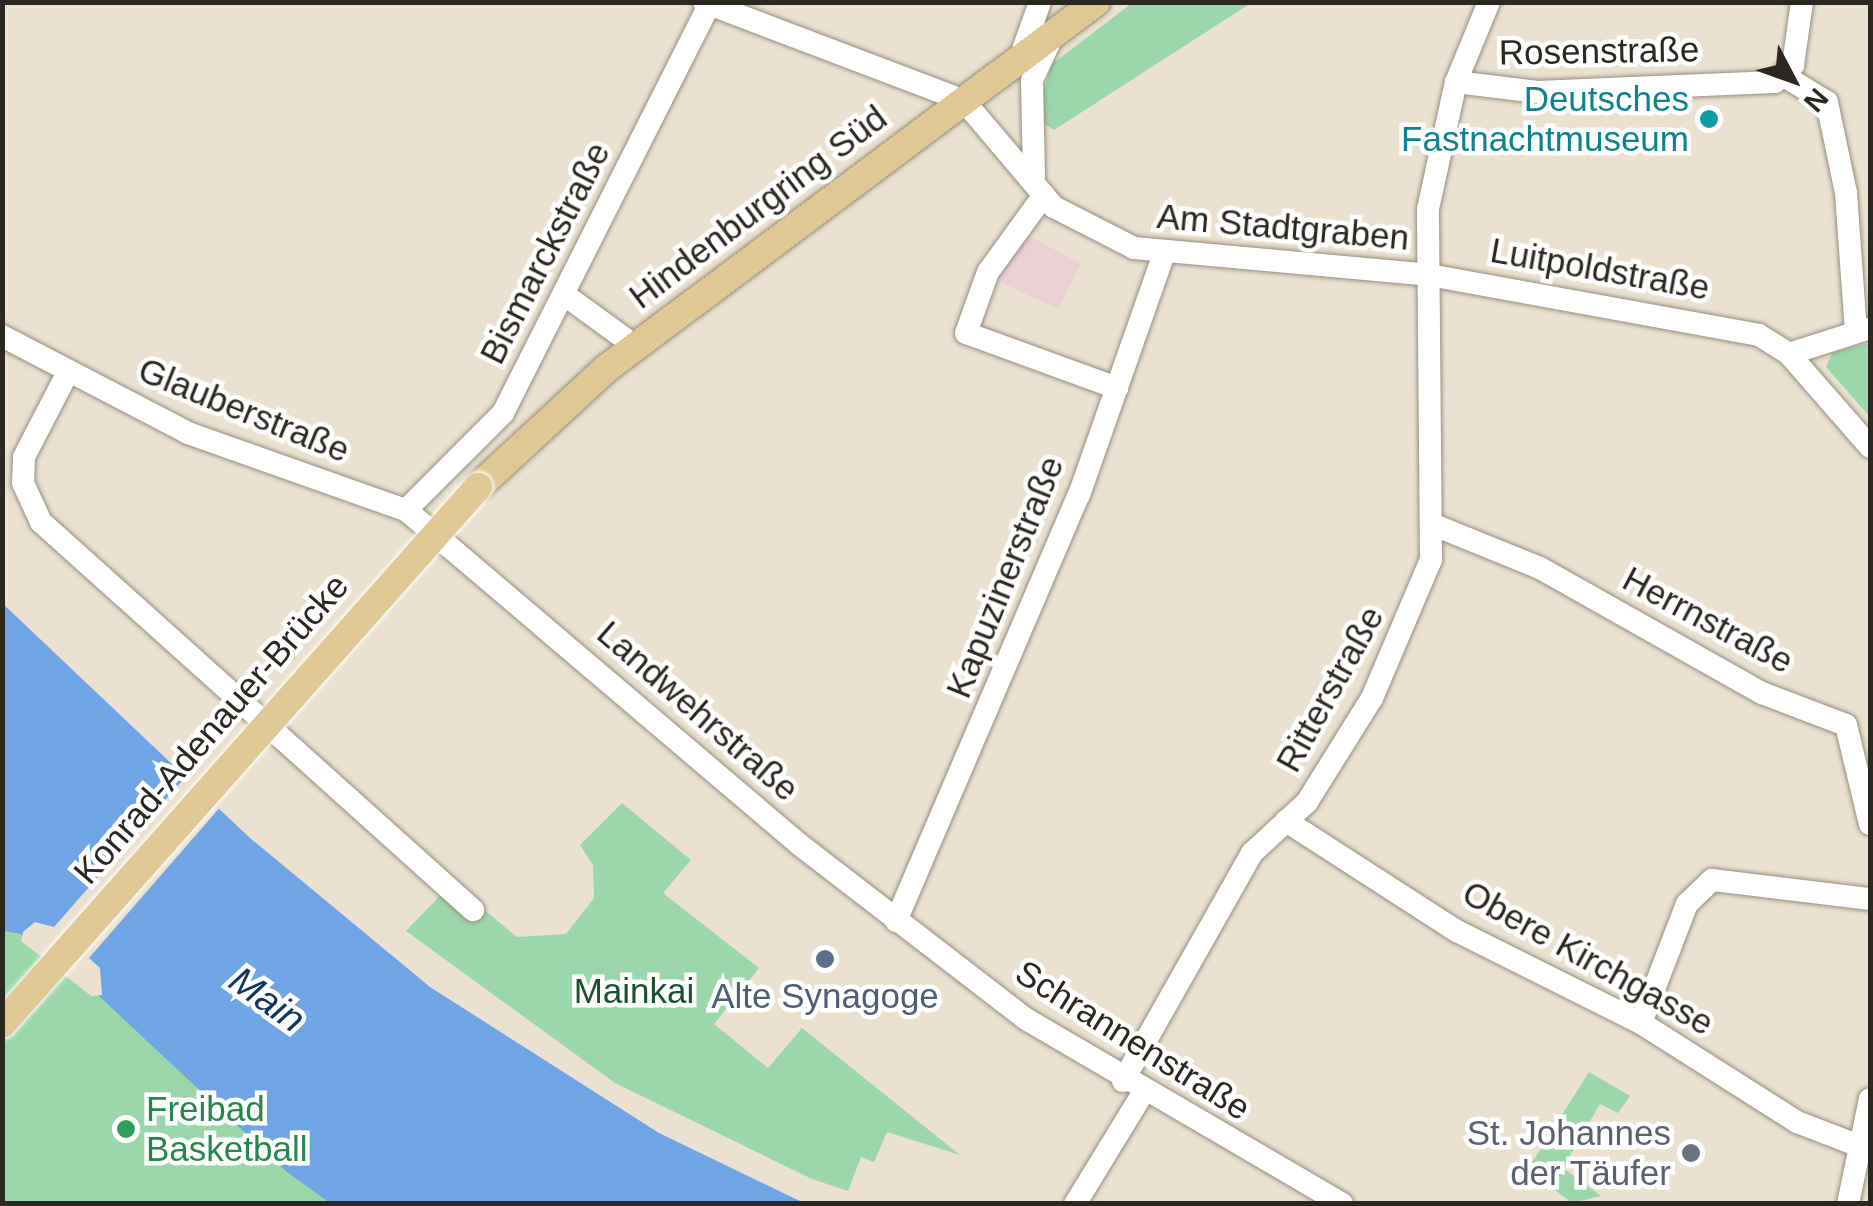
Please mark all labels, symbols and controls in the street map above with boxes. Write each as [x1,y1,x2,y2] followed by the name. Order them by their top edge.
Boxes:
[1498,28,1700,74] street label: Rosenstraße
[1743,30,1843,130] north arrow
[1401,78,1689,160] place label: Deutsches Fastnachtmuseum
[1798,82,1834,118] text: N
[621,97,895,317] street label: Hindenburgring Süd
[1698,108,1720,130] marker: Deutsches Fastnachtmuseum
[471,135,619,371] street label: Bismarckstraße
[1155,195,1411,259] street label: Am Stadtgraben
[1487,229,1713,309] street label: Luitpoldstraße
[132,349,356,471] street label: Glauberstraße
[937,450,1073,704] street label: Kapuzinerstraße
[1616,558,1800,682] street label: Herrnstraße
[65,565,357,893] street label: Konrad-Adenauer-Brücke
[1267,599,1393,779] street label: Ritterstraße
[589,612,807,810] street label: Landwehrstraße
[1455,872,1721,1044] street label: Obere Kirchgasse
[814,948,836,970] marker: Alte Synagoge
[1008,951,1258,1129] street label: Schrannenstraße
[220,957,314,1043] water label: Main
[574,970,694,1012] park label: Mainkai
[711,975,939,1017] place label: Alte Synagoge
[146,1088,307,1170] place label: Freibad Basketball
[1467,1112,1671,1194] place label: St. Johannes der Täufer
[115,1118,137,1140] marker: Freibad Basketball
[1680,1142,1702,1164] marker: St. Johannes der Täufer

